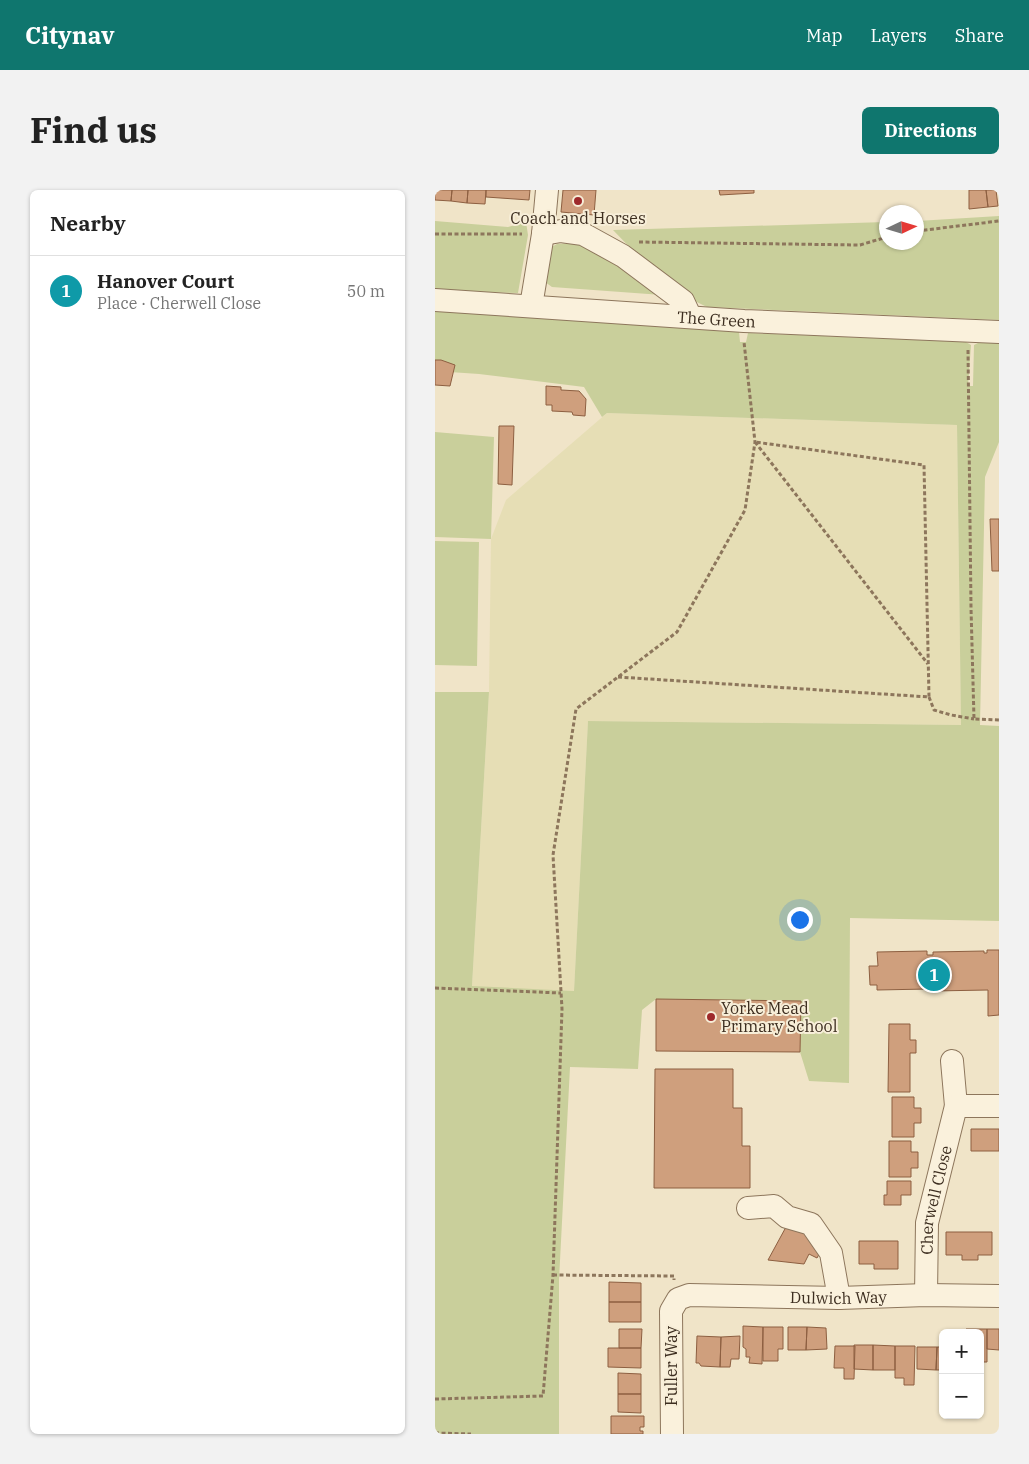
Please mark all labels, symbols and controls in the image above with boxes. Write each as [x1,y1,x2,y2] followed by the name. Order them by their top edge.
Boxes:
[25,19,114,51] text: Citynav
[806,24,843,47] text: Map
[871,24,927,47] text: Layers
[955,24,1004,47] text: Share
[30,107,157,153] text: Find us
[862,107,999,154] button: Directions
[572,195,584,207] marker: Coach and Horses
[879,205,924,250] north arrow
[510,208,646,228] place label: Coach and Horses
[50,209,126,237] text: Nearby
[97,269,234,293] text: Hanover Court
[61,281,71,301] text: 1
[347,281,385,301] text: 50 m
[97,293,261,313] text: Place · Cherwell Close
[676,306,756,331] street label: The Green
[787,907,813,933] your location
[918,956,950,994] pin: 1
[721,998,838,1036] place label: Yorke Mead Primary School
[705,1011,717,1023] marker: Yorke Mead Primary School
[917,1143,956,1255] street label: Cherwell Close
[790,1286,888,1308] street label: Dulwich Way
[661,1325,681,1406] street label: Fuller Way
[939,1329,984,1419] map controls
[939,1329,984,1374] button: +
[939,1374,984,1419] button: −

